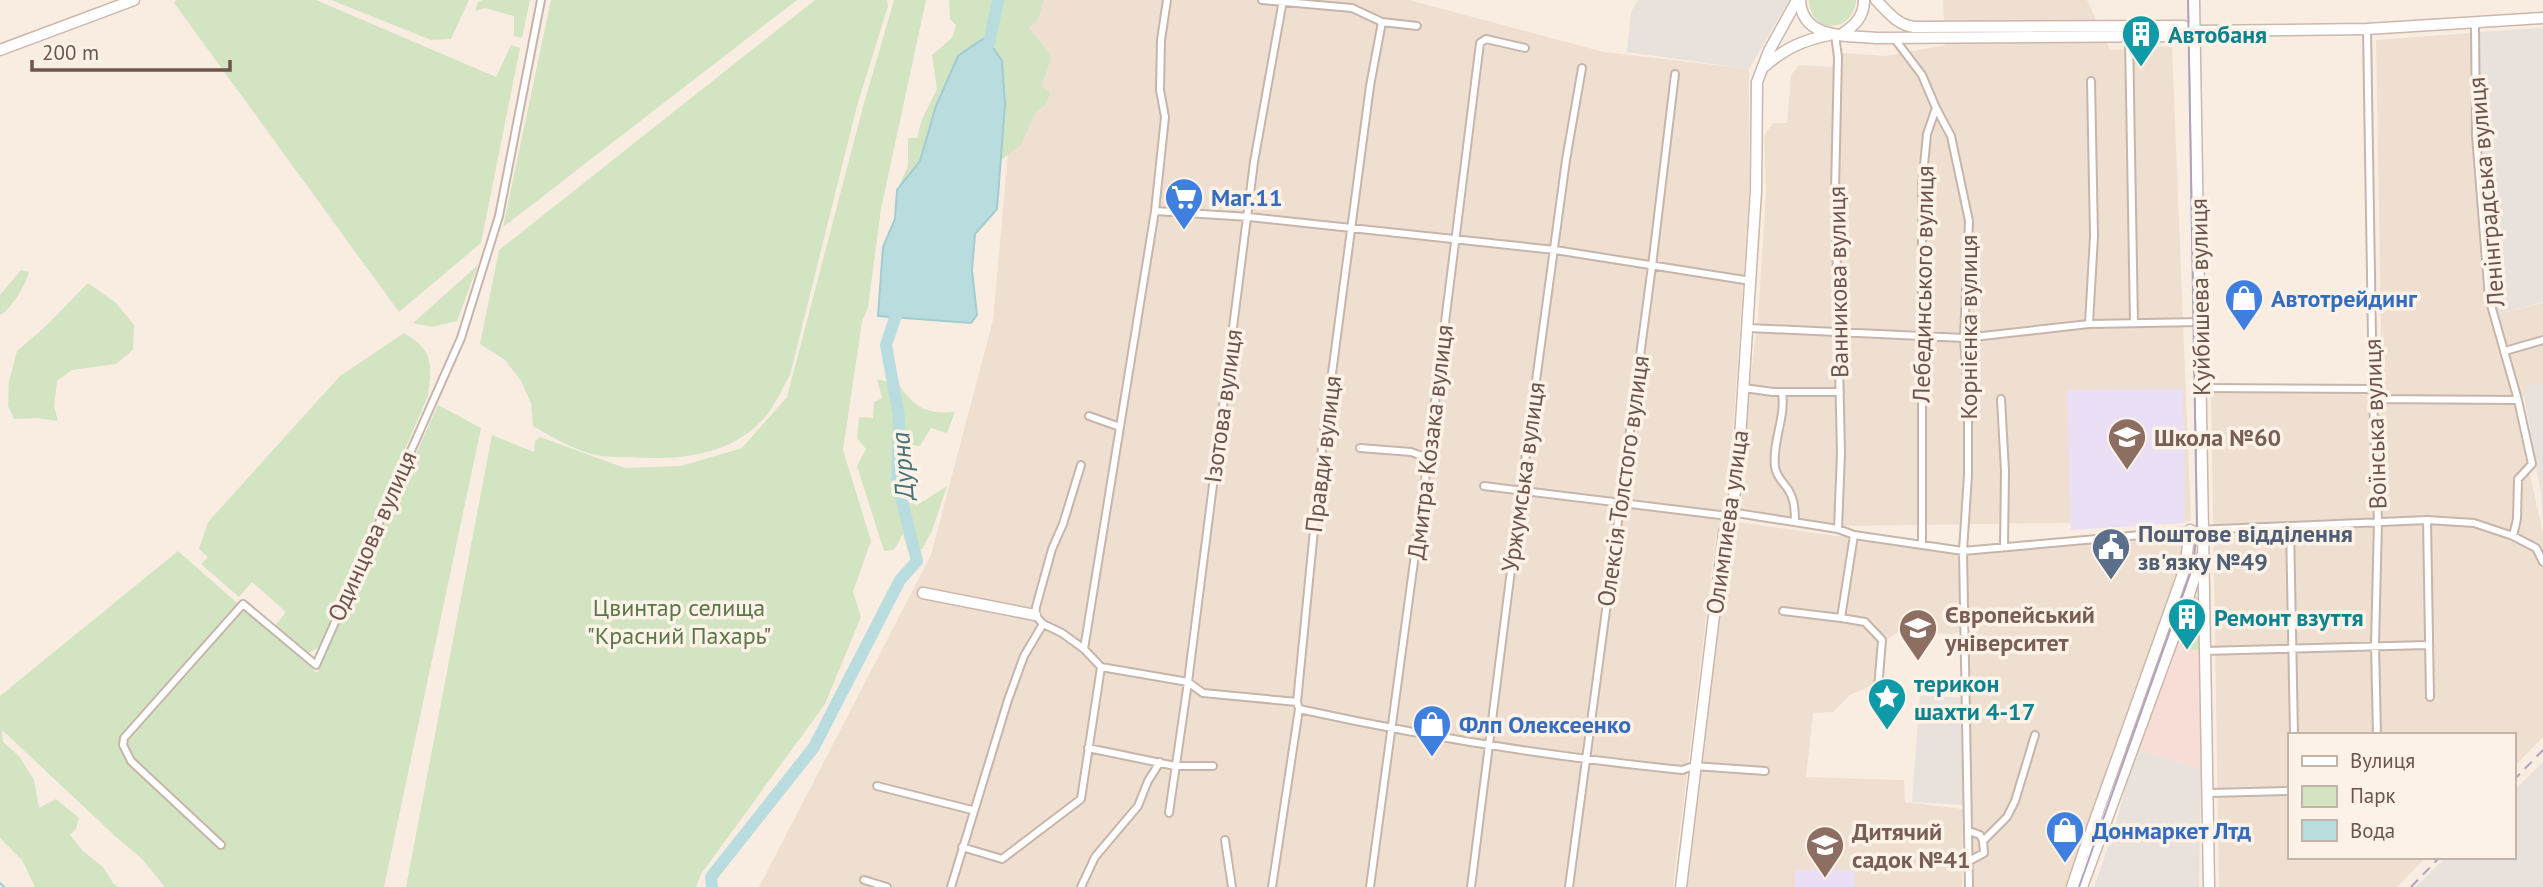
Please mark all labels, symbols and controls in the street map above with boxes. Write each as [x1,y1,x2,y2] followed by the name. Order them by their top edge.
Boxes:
[2120,13,2162,68] building icon: Автобаня
[2168,19,2267,50] place label: Автобаня
[32,28,229,72] scale bar
[42,39,99,66] text: 200 m
[2461,76,2512,309] street label: Ленінградська вулиця
[1905,165,1941,404] street label: Лебединського вулиця
[1163,176,1205,231] supermarket icon: Маг.11
[1211,182,1283,213] place label: Маг.11
[1821,186,1855,378] street label: Ванникова вулиця
[2183,198,2217,396] street label: Куйбишева вулиця
[1953,235,1984,419] street label: Корнієнка вулиця
[2223,277,2265,332] shop icon: Автотрейдинг
[2271,283,2418,314] place label: Автотрейдинг
[1400,323,1460,561] street label: Дмитра Козака вулиця
[1197,327,1249,485] street label: Ізотова вулиця
[2357,338,2393,510] street label: Воїнська вулиця
[1590,353,1656,609] street label: Олексія Толстого вулиця
[1298,374,1348,534] street label: Правди вулиця
[1494,380,1552,574] street label: Уржумська вулиця
[2106,416,2148,471] school or university icon: Школа №60
[2154,422,2281,453] place label: Школа №60
[1699,428,1755,616] street label: Олимпиева улица
[883,431,921,503] water label: Дурна
[321,446,423,626] street label: Одинцова вулиця
[2138,518,2353,577] place label: Поштове відділення зв'язку №49
[2090,526,2132,581] public building icon: Поштове відділення зв'язку №49
[587,592,771,651] park label: Цвинтар селища "Красний Пахарь"
[2166,596,2208,651] building icon: Ремонт взуття
[1944,599,2095,658] place label: Європейський університет
[2214,602,2364,633] place label: Ремонт взуття
[1897,607,1939,662] school or university icon: Європейський університет
[1914,668,2035,727] place label: терикон шахти 4-17
[1866,676,1908,731] place icon: терикон шахти 4-17
[1411,703,1453,758] shop icon: Флп Олексеенко
[1459,709,1631,740] place label: Флп Олексеенко
[2288,733,2515,859] legend
[2350,747,2415,774] text: Вулиця
[2350,782,2396,809] text: Парк
[2044,809,2086,864] shop icon: Донмаркет Лтд
[2092,815,2252,846] place label: Донмаркет Лтд
[1852,816,1971,875] place label: Дитячий садок №41
[2350,817,2395,844] text: Вода
[1804,824,1846,879] school or university icon: Дитячий садок №41

